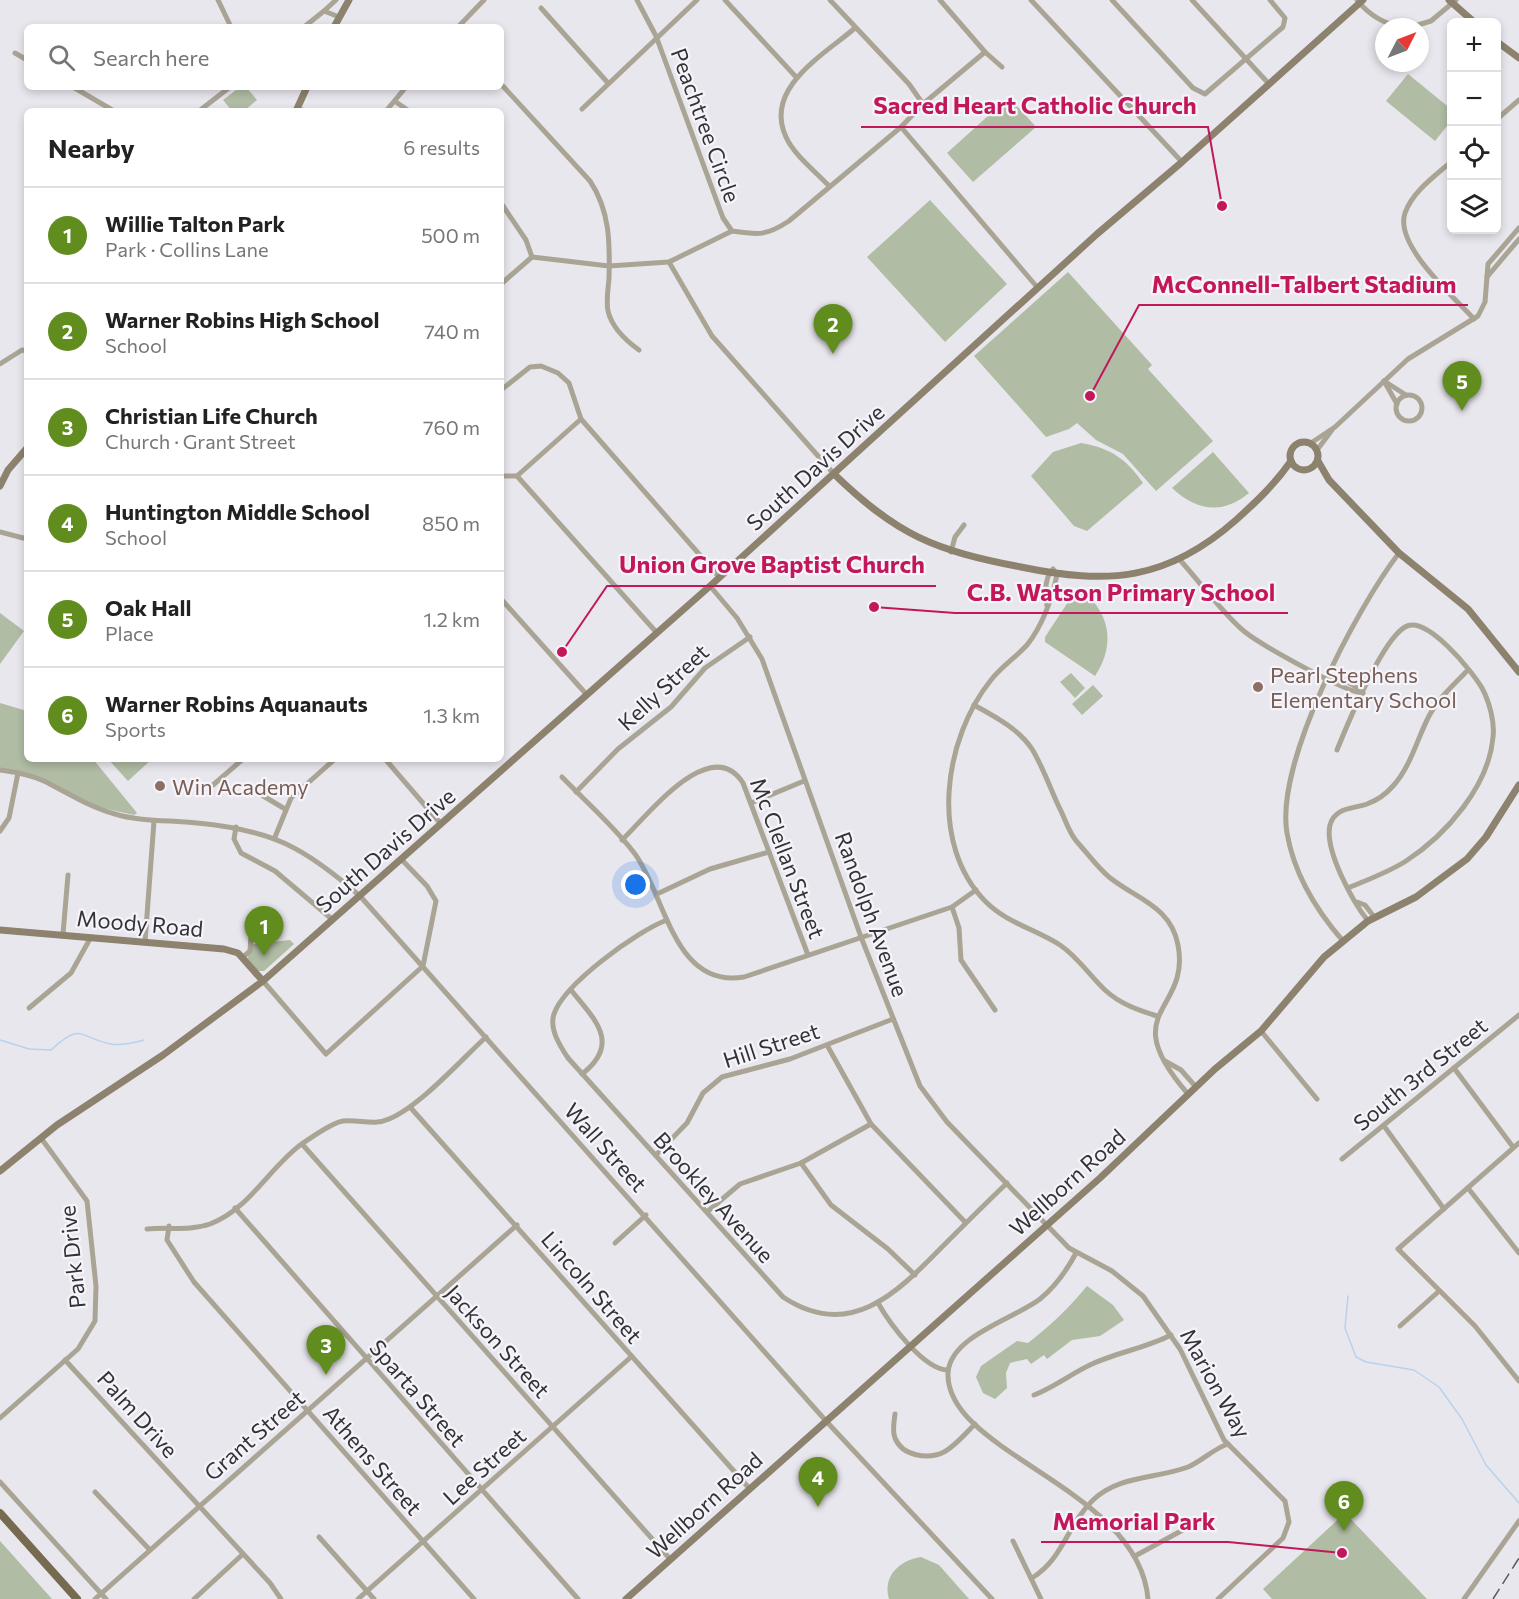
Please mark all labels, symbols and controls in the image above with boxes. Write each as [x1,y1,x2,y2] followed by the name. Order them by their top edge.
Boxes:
[1375,18,1429,72] north arrow
[1447,18,1501,234] map controls
[1447,18,1501,72] button: +
[24,24,504,90] search box
[45,41,78,74] icon: search
[93,44,209,71] text: Search here
[666,44,746,206] street label: Peachtree Circle
[1447,72,1501,126] button: −
[861,85,1208,127] callout: Sacred Heart Catholic Church
[873,90,1197,119] text: Sacred Heart Catholic Church
[1447,126,1501,180] button: locate
[48,132,135,163] text: Nearby
[403,135,480,159] text: 6 results
[1447,180,1501,234] button: layers
[105,210,285,237] text: Willie Talton Park
[63,223,72,247] text: 1
[421,223,480,247] text: 500 m
[105,237,268,261] text: Park · Collins Lane
[1139,263,1468,305] callout: McConnell-Talbert Stadium
[1152,269,1456,298] text: McConnell-Talbert Stadium
[814,304,852,354] pin: 2
[105,306,379,333] text: Warner Robins High School
[62,319,73,343] text: 2
[424,319,480,343] text: 740 m
[105,333,167,357] text: School
[1442,362,1482,411] pin: 5
[741,398,889,536] street label: South Davis Drive
[105,402,318,429] text: Christian Life Church
[62,415,73,439] text: 3
[423,415,480,439] text: 760 m
[105,429,296,453] text: Church · Grant Street
[105,498,370,525] text: Huntington Middle School
[61,511,74,535] text: 4
[422,511,480,535] text: 850 m
[105,525,167,549] text: School
[607,544,936,586] callout: Union Grove Baptist Church
[619,549,925,578] text: Union Grove Baptist Church
[955,571,1288,613] callout: C.B. Watson Primary School
[967,577,1275,606] text: C.B. Watson Primary School
[105,594,191,621] text: Oak Hall
[62,607,73,631] text: 5
[424,607,480,631] text: 1.2 km
[105,621,154,645] text: Place
[612,638,714,736] street label: Kelly Street
[1270,661,1457,713] place label: Pearl Stephens Elementary School
[1251,680,1265,694] marker: Pearl Stephens Elementary School
[105,690,368,717] text: Warner Robins Aquanauts
[61,703,74,727] text: 6
[423,703,480,727] text: 1.3 km
[105,717,166,741] text: Sports
[172,773,309,800] place label: Win Academy
[745,774,831,942] street label: Mc Clellan Street
[153,779,167,793] marker: Win Academy
[310,782,460,918] street label: South Davis Drive
[830,828,914,1000] street label: Randolph Avenue
[621,870,650,899] your location
[76,904,204,942] street label: Moody Road
[244,906,284,956] pin: 1
[1348,1012,1492,1136] street label: South 3rd Street
[719,1017,823,1073] street label: Hill Street
[559,1097,653,1197] street label: Wall Street
[1003,1123,1131,1241] street label: Wellborn Road
[648,1126,780,1268] street label: Brookley Avenue
[53,1204,91,1310] street label: Park Drive
[536,1226,648,1348] street label: Lincoln Street
[440,1279,556,1403] street label: Jackson Street
[1175,1324,1257,1442] street label: Marion Way
[306,1326,346,1375] pin: 3
[364,1334,472,1452] street label: Sparta Street
[92,1365,184,1463] street label: Palm Drive
[198,1384,310,1486] street label: Grant Street
[318,1400,428,1520] street label: Athens Street
[437,1422,531,1510] street label: Lee Street
[640,1446,768,1564] street label: Wellborn Road
[798,1458,838,1507] pin: 4
[1324,1482,1364,1531] pin: 6
[1041,1500,1228,1542] callout: Memorial Park
[1052,1506,1216,1535] text: Memorial Park

